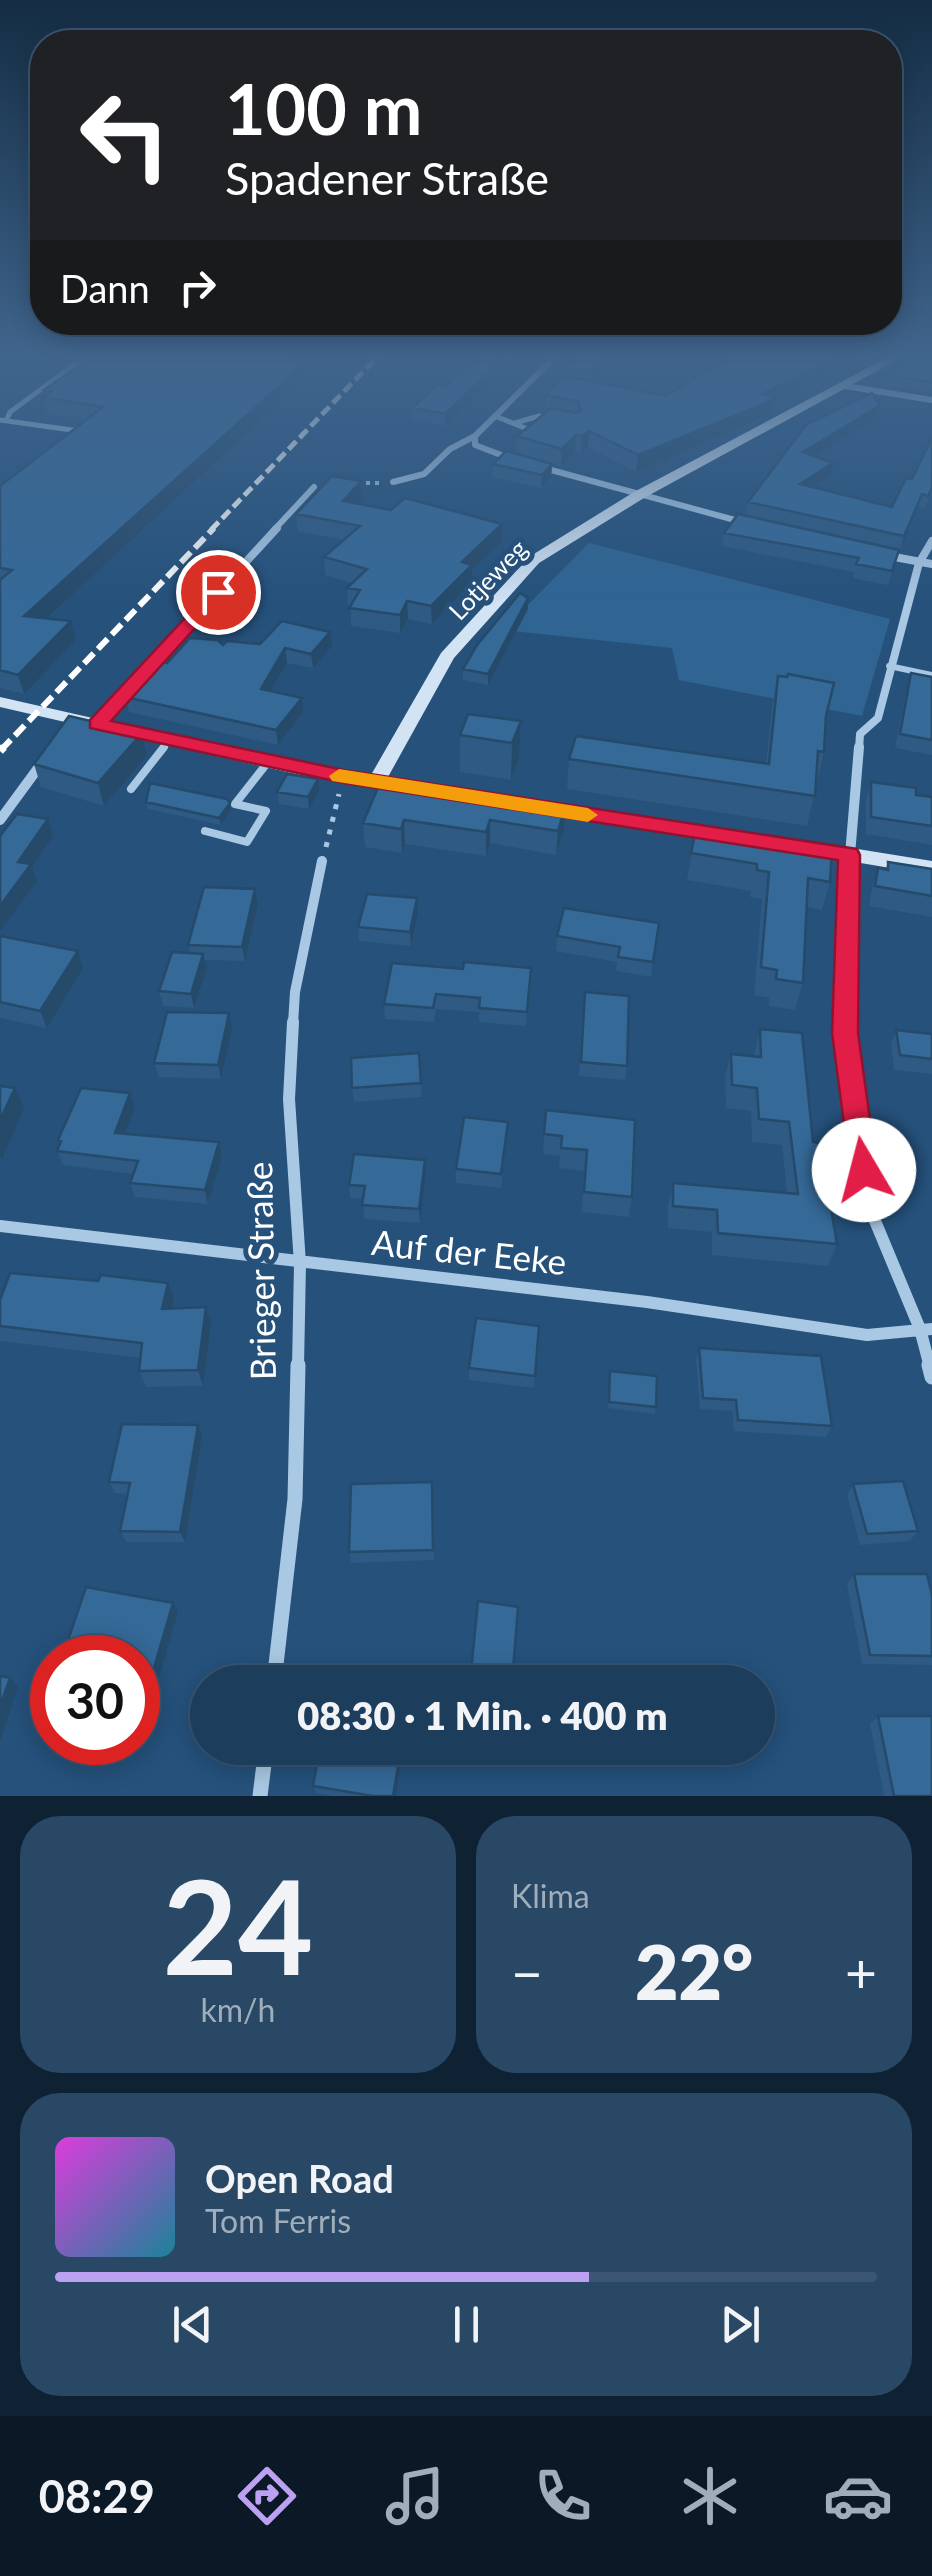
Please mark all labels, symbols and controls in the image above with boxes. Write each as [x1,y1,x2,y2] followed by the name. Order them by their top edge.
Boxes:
[225,66,422,150] text: 100 m
[60,70,190,200] icon: left
[225,151,549,205] text: Spadener Straße
[170,260,225,315] icon: right
[60,265,150,311] text: Dann
[442,533,533,626] street label: Lotjeweg
[176,550,261,635] pin
[191,565,246,620] icon: arrive
[812,1118,916,1222] position arrow
[237,1161,283,1381] street label: Brieger Straße
[370,1220,569,1282] street label: Auf der Eeke
[30,1635,160,1765] speed limit sign: 30
[297,1692,668,1738] text: 08:30 · 1 Min. · 400 m
[163,1847,313,2003] text: 24
[511,1876,590,1915] text: Klima
[635,1926,753,2016] text: 22°
[511,1939,543,2005] text: −
[845,1939,877,2005] text: +
[201,1990,275,2029] text: km/h
[205,2155,394,2201] text: Open Road
[205,2201,351,2240] text: Tom Ferris
[165,2297,220,2352] icon: previous
[439,2297,494,2352] icon: pause
[713,2297,768,2352] icon: next
[232,2461,302,2531] icon: directions
[380,2461,450,2531] icon: music
[528,2461,598,2531] icon: phone
[675,2461,745,2531] icon: climate
[823,2461,893,2531] icon: car
[39,2469,155,2523] text: 08:29

